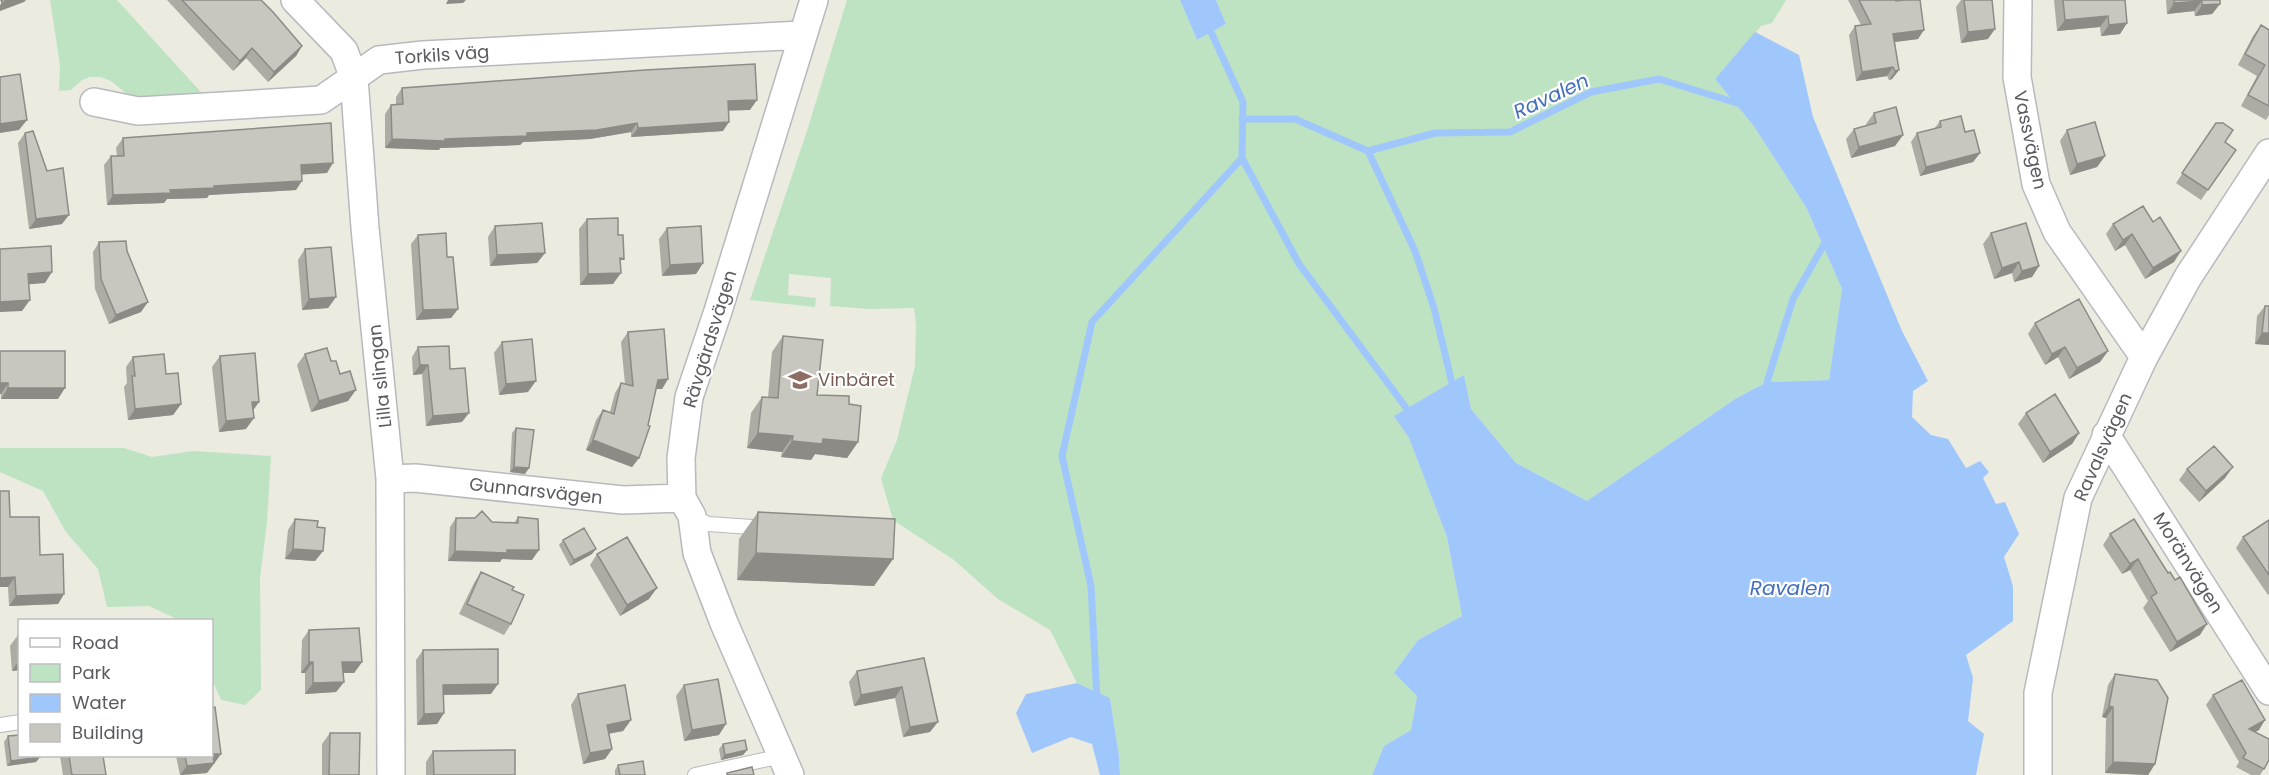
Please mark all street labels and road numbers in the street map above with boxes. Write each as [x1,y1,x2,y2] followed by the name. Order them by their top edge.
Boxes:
[394,39,490,70] street label: Torkils väg
[2008,88,2053,192] street label: Vassvägen
[677,267,742,411] street label: Rävgärdsvägen
[362,323,397,429] street label: Lilla slingan
[2067,389,2138,505] street label: Ravalsvägen
[468,471,604,510] street label: Gunnarsvägen
[2147,508,2229,618] street label: Moränvägen

